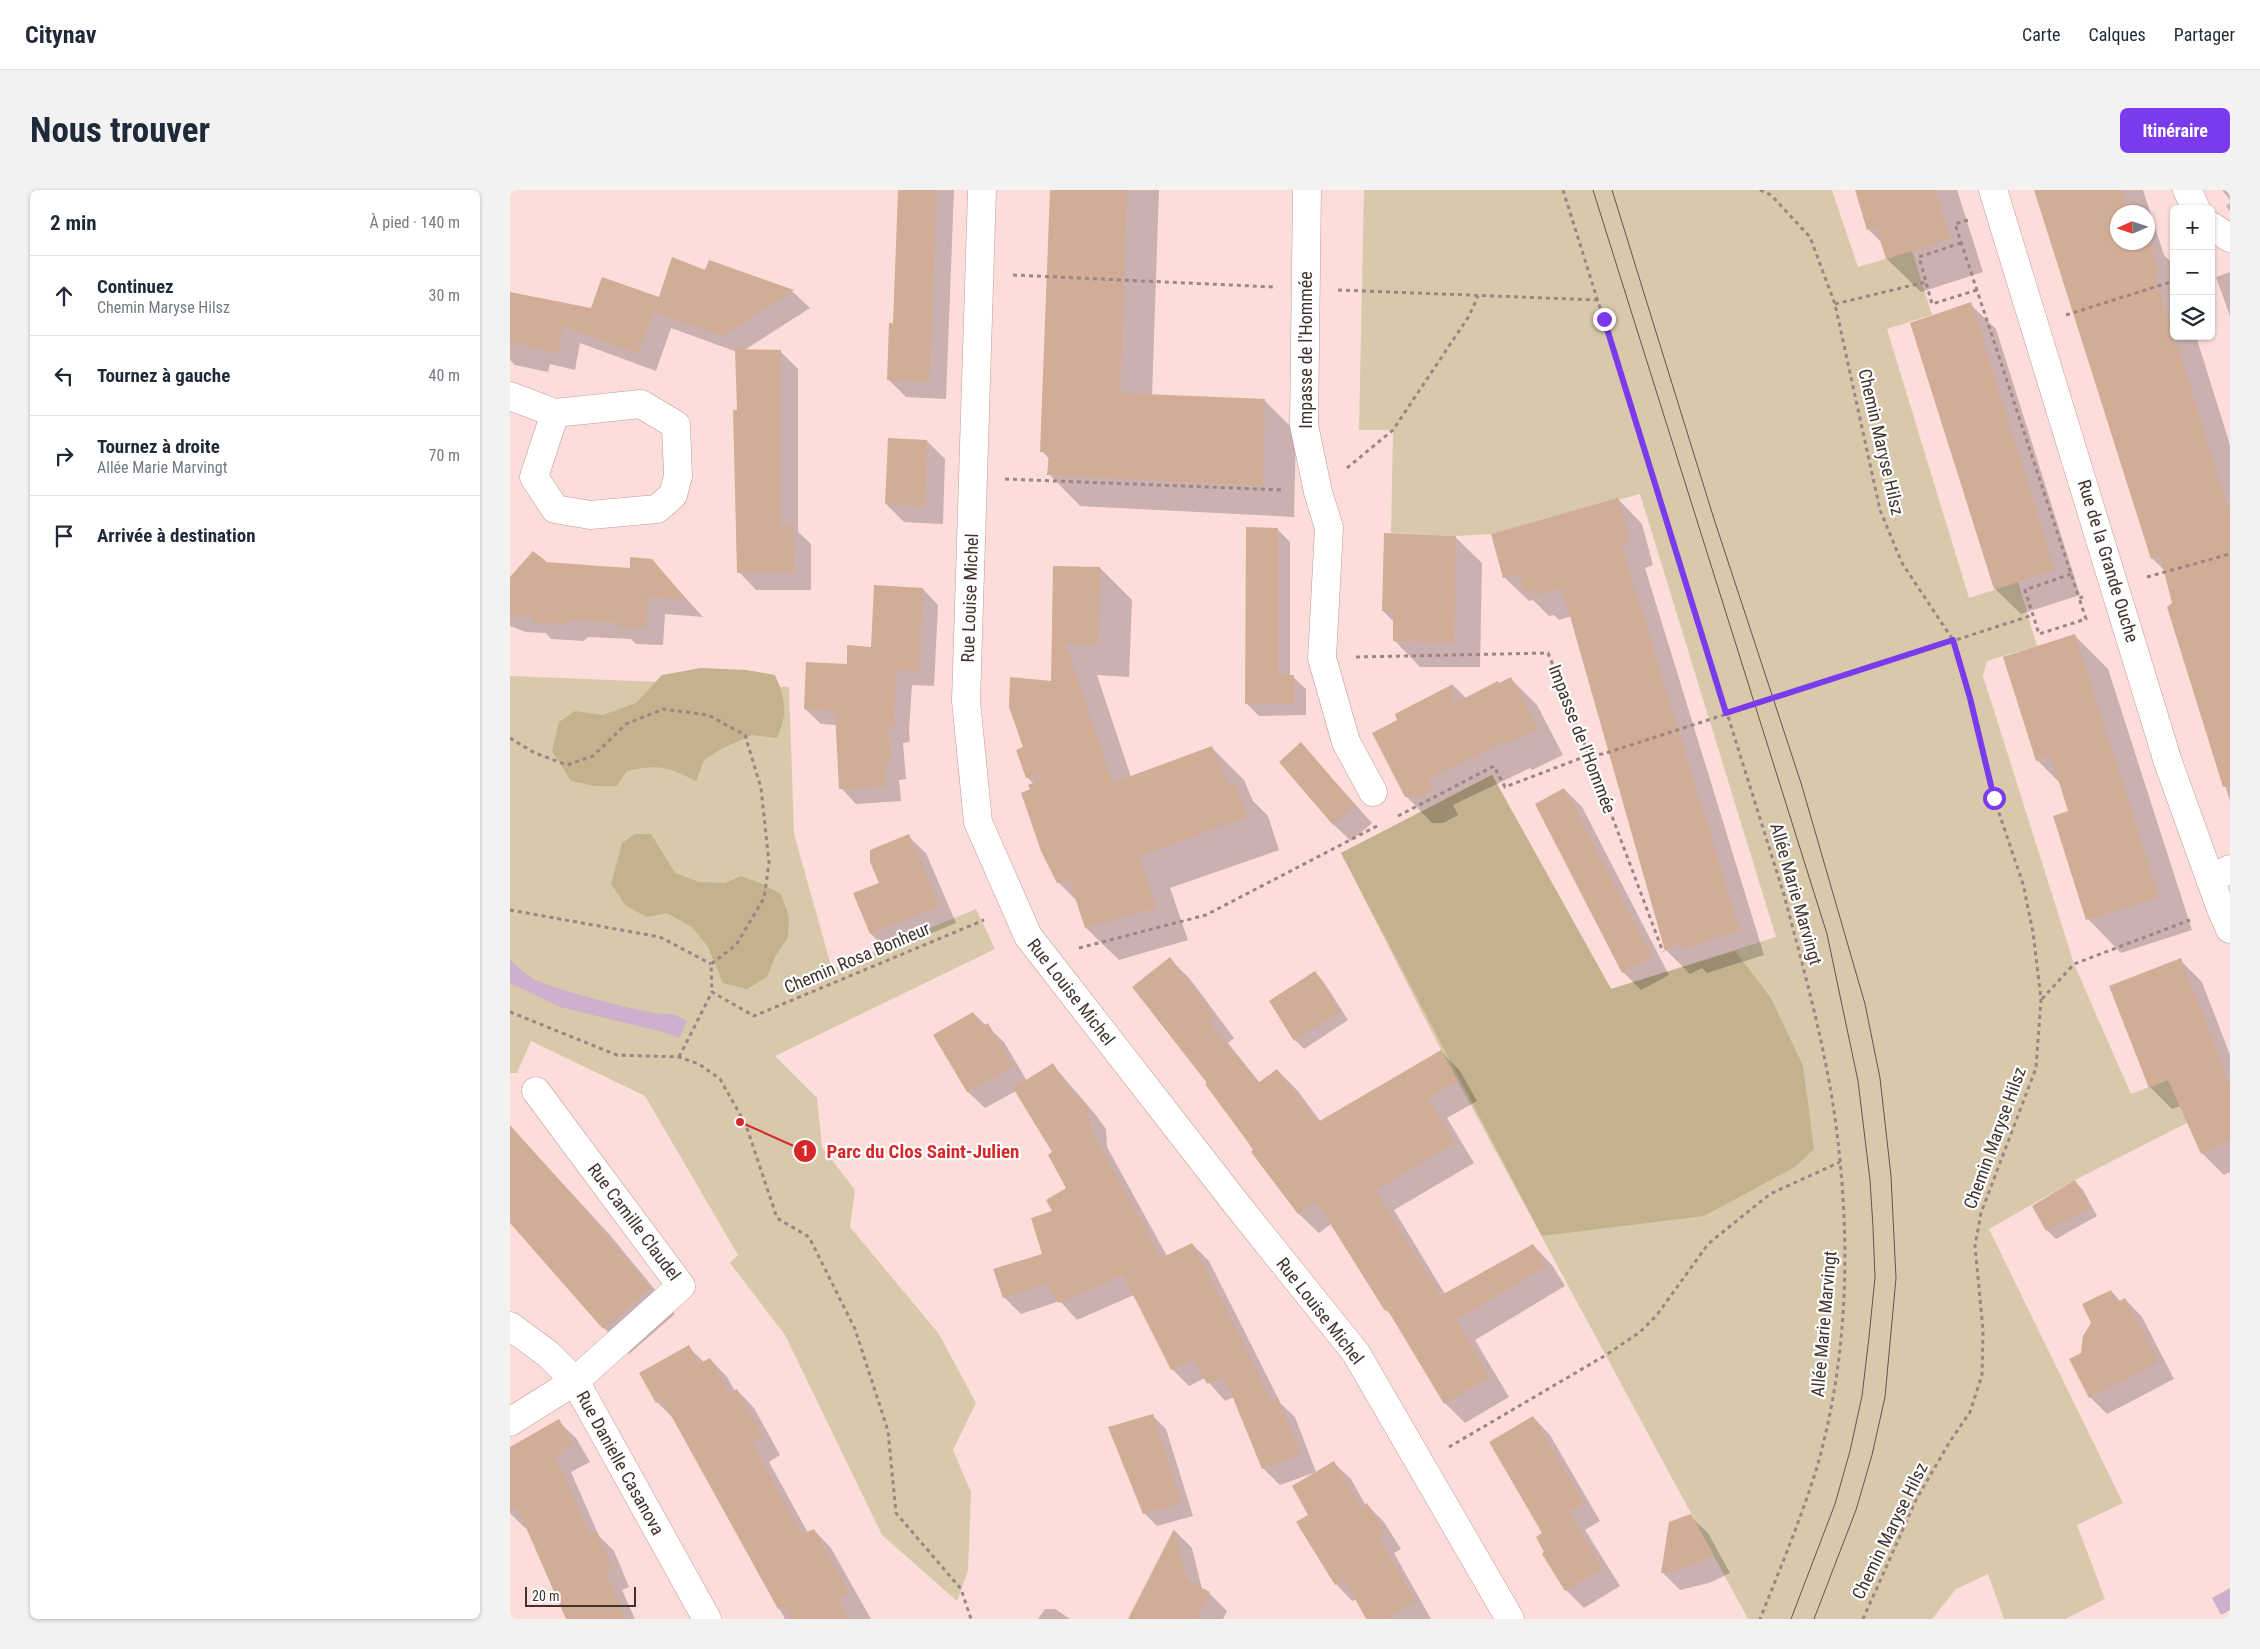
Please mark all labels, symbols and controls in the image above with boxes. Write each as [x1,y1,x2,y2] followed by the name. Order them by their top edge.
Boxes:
[25,21,96,49] text: Citynav
[2022,24,2061,45] text: Carte
[2089,24,2146,45] text: Calques
[2174,24,2235,45] text: Partager
[2120,108,2230,153] button: Itinéraire
[30,110,210,151] text: Nous trouver
[2110,205,2155,250] north arrow
[2170,205,2215,340] map controls
[2170,205,2215,250] button: +
[50,211,97,235] text: 2 min
[369,213,460,232] text: À pied · 140 m
[2170,250,2215,295] button: −
[1295,271,1316,429] street label: Impasse de l'Hommée
[97,275,174,298] text: Continuez
[50,282,78,310] icon: ahead
[428,286,460,305] text: 30 m
[2170,295,2215,340] button: layers
[97,298,230,317] text: Chemin Maryse Hilsz
[1593,308,1616,331] route end
[50,362,78,390] icon: left
[97,364,230,387] text: Tournez à gauche
[428,366,460,385] text: 40 m
[1854,367,1909,517] street label: Chemin Maryse Hilsz
[97,435,220,458] text: Tournez à droite
[50,442,78,470] icon: right
[428,446,460,465] text: 70 m
[97,458,227,477] text: Allée Marie Marvingt
[2074,477,2143,645] street label: Rue de la Grande Ouche
[50,522,78,550] icon: arrive
[97,524,256,547] text: Arrivée à destination
[957,533,982,663] street label: Rue Louise Michel
[1544,662,1620,816] street label: Impasse de l'Hommée
[1983,787,2006,810] route start
[1766,820,1827,967] street label: Allée Marie Marvingt
[781,917,933,998] street label: Chemin Rosa Bonheur
[1023,934,1119,1049] street label: Rue Louise Michel
[1959,1064,2030,1212] street label: Chemin Maryse Hilsz
[792,1134,1030,1168] callout: Parc du Clos Saint-Julien
[827,1140,1019,1163] text: Parc du Clos Saint-Julien
[801,1142,809,1160] text: 1
[583,1159,685,1284] street label: Rue Camille Claudel
[1807,1250,1840,1398] street label: Allée Marie Marvingt
[1272,1253,1368,1368] street label: Rue Louise Michel
[572,1387,669,1538] street label: Rue Danielle Casanova
[1847,1459,1932,1603] street label: Chemin Maryse Hilsz
[525,1584,636,1607] scale bar
[532,1588,560,1604] text: 20 m

